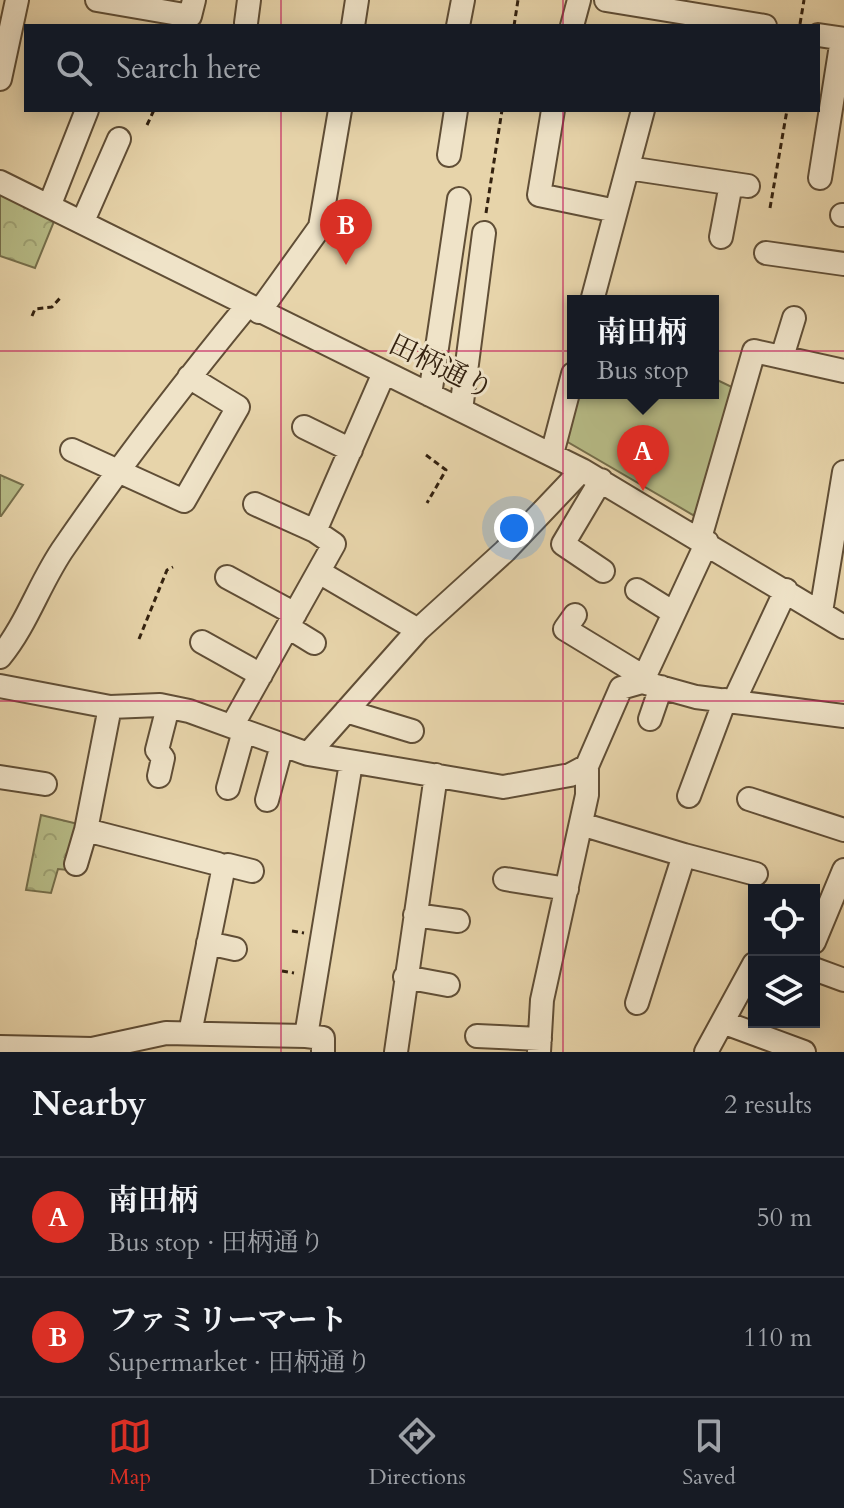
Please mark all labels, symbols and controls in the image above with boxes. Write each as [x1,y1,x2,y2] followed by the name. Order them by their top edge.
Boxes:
[24,24,820,112] search box
[52,46,96,90] icon: search
[116,48,261,89] text: Search here
[320,199,372,265] pin: B
[567,295,719,399] popup
[597,312,687,353] text: 南田柄
[382,325,500,409] street label: 田柄通り
[597,353,689,388] text: Bus stop
[617,425,669,491] pin: A
[494,508,534,548] your location
[748,884,820,1028] map controls
[748,884,820,956] button: locate
[748,956,820,1028] button: layers
[32,1081,147,1127] text: Nearby
[724,1087,812,1122] text: 2 results
[108,1180,198,1221] text: 南田柄
[48,1200,68,1235] text: A
[756,1200,812,1235] text: 50 m
[108,1225,325,1260] text: Bus stop · 田柄通り
[108,1300,347,1341] text: ファミリーマート
[49,1320,67,1355] text: B
[743,1320,812,1355] text: 110 m
[108,1345,372,1380] text: Supermarket · 田柄通り
[108,1414,152,1492] tab: Map
[369,1414,466,1492] tab: Directions
[682,1414,736,1492] tab: Saved

